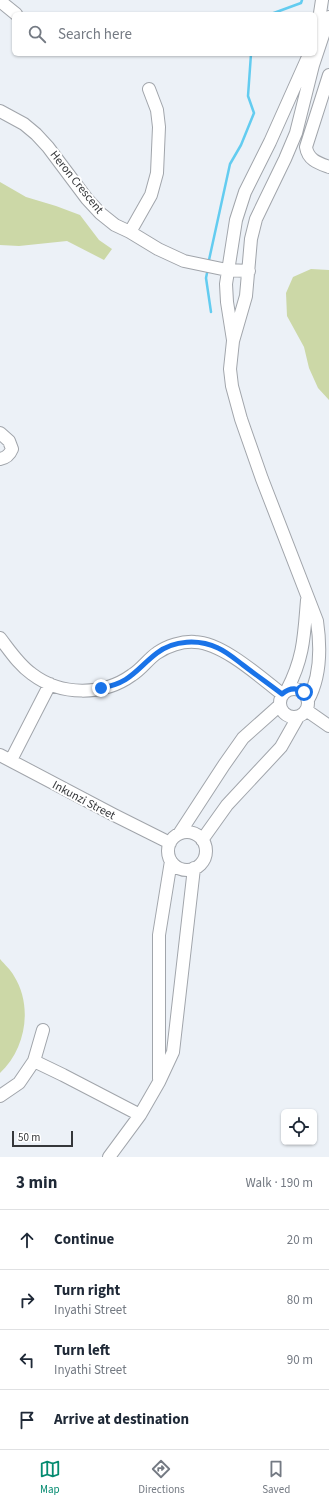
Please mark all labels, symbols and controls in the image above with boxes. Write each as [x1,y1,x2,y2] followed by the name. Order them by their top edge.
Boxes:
[12,12,317,56] search box
[26,23,48,45] icon: search
[58,24,132,45] text: Search here
[46,147,107,218] street label: Heron Crescent
[92,679,110,697] route end
[295,683,313,701] route start
[49,777,118,824] street label: Inkunzi Street
[281,1109,317,1145] map controls
[281,1109,317,1145] button: locate
[12,1129,73,1148] scale bar
[18,1130,40,1145] text: 50 m
[16,1171,57,1195] text: 3 min
[245,1174,313,1192] text: Walk · 190 m
[16,1229,38,1251] icon: ahead
[54,1229,114,1250] text: Continue
[287,1231,313,1249] text: 20 m
[54,1280,120,1301] text: Turn right
[16,1289,38,1311] icon: right
[287,1291,313,1309] text: 80 m
[54,1301,127,1319] text: Inyathi Street
[54,1340,110,1361] text: Turn left
[16,1349,38,1371] icon: left
[287,1351,313,1369] text: 90 m
[54,1361,127,1379] text: Inyathi Street
[16,1409,38,1431] icon: arrive
[54,1409,189,1430] text: Arrive at destination
[39,1458,61,1497] tab: Map
[138,1458,185,1497] tab: Directions
[262,1458,290,1497] tab: Saved

